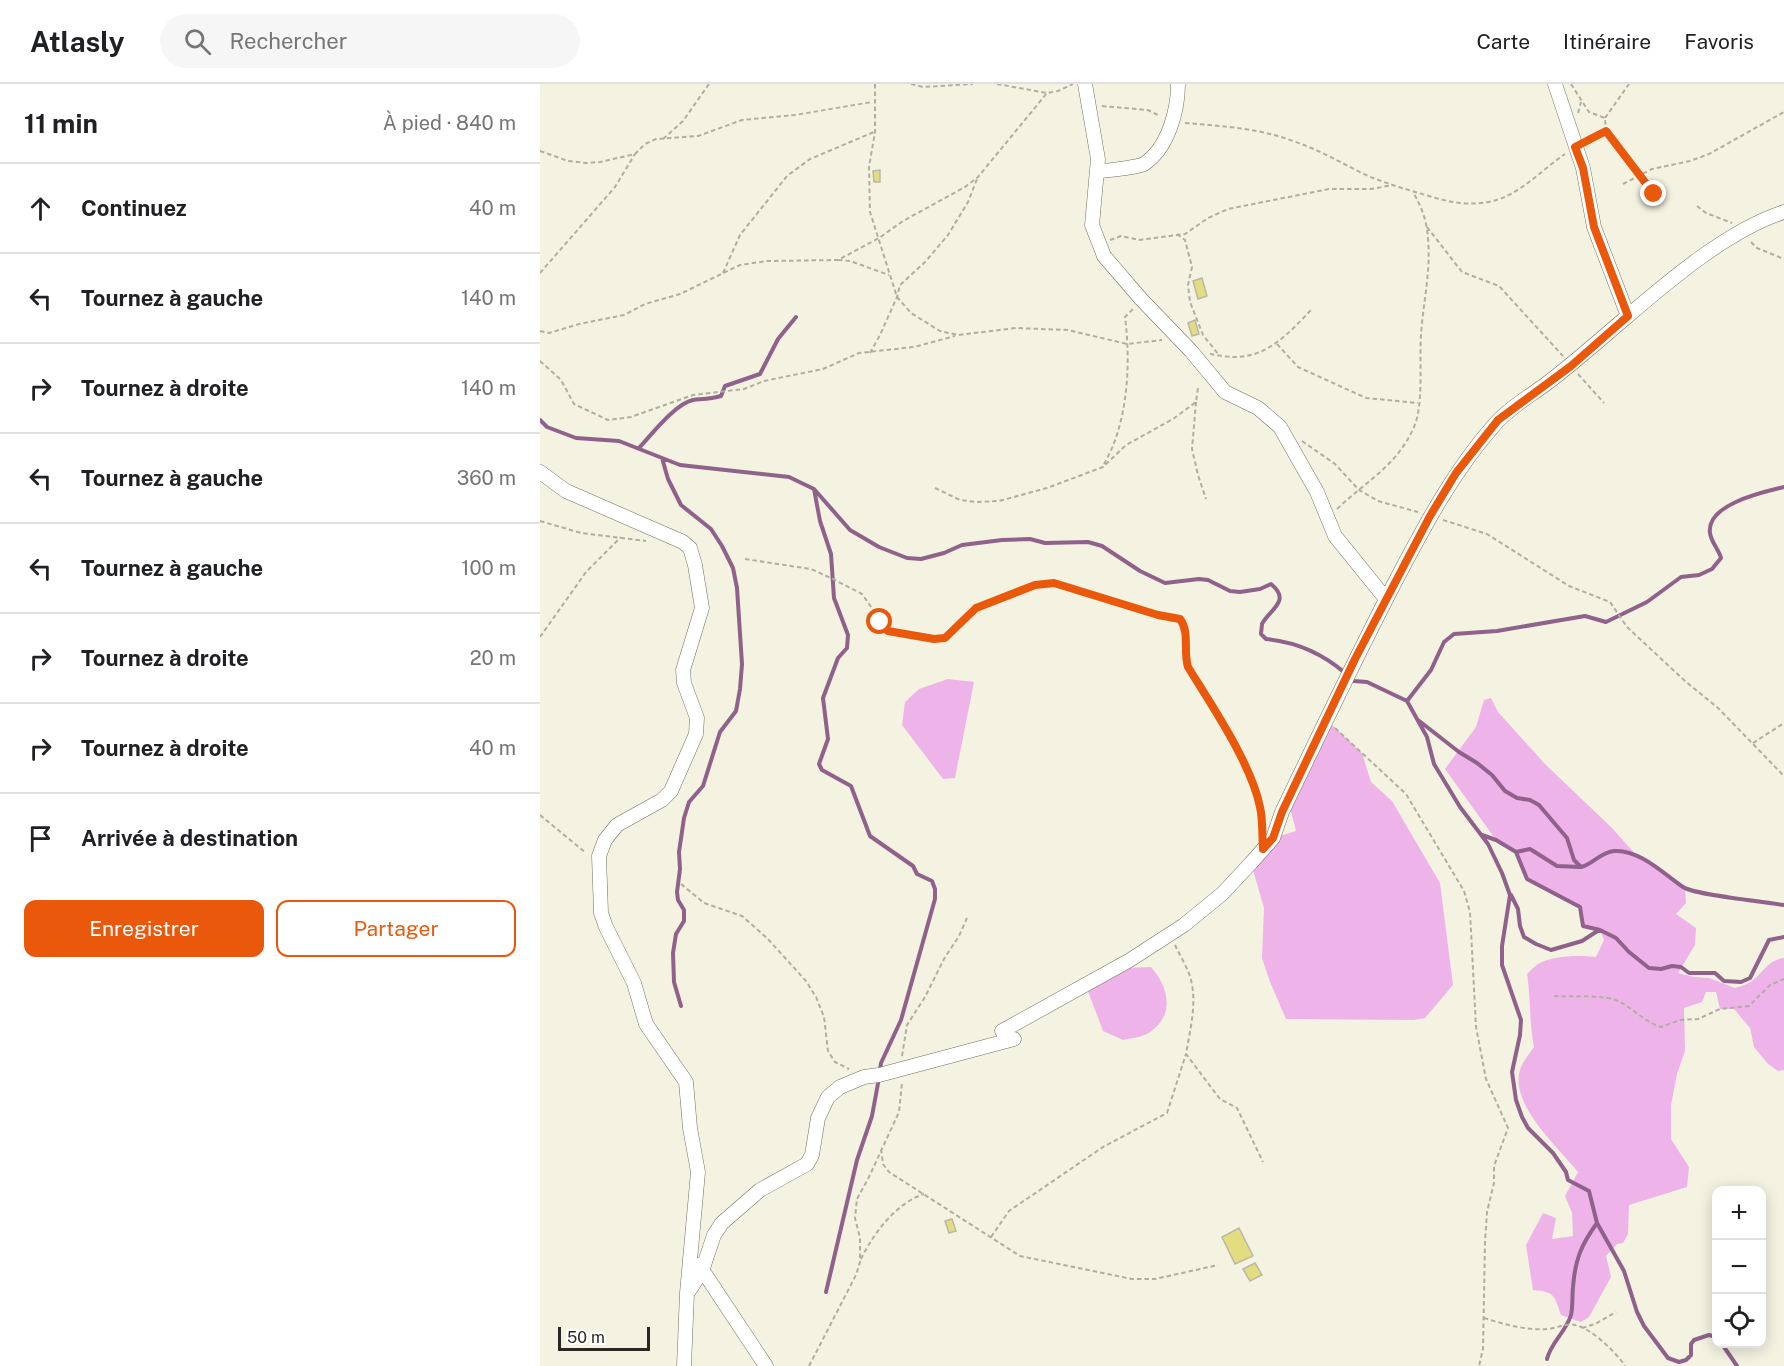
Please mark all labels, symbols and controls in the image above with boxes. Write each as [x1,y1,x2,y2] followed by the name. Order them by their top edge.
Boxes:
[160,14,580,68] search box
[30,25,124,58] text: Atlasly
[181,25,214,58] icon: search
[229,28,347,54] text: Rechercher
[1476,29,1530,54] text: Carte
[1563,29,1651,54] text: Itinéraire
[1684,29,1754,54] text: Favoris
[24,108,98,139] text: 11 min
[383,111,516,135] text: À pied · 840 m
[1640,180,1666,206] route end
[24,192,57,225] icon: ahead
[81,195,187,221] text: Continuez
[469,196,516,220] text: 40 m
[24,282,57,315] icon: left
[81,285,263,311] text: Tournez à gauche
[461,286,516,310] text: 140 m
[24,372,57,405] icon: right
[81,375,249,401] text: Tournez à droite
[461,376,516,400] text: 140 m
[24,462,57,495] icon: left
[81,465,263,491] text: Tournez à gauche
[457,466,516,490] text: 360 m
[24,552,57,585] icon: left
[81,555,263,581] text: Tournez à gauche
[461,556,516,580] text: 100 m
[866,608,892,634] route start
[24,642,57,675] icon: right
[81,645,249,671] text: Tournez à droite
[470,646,516,670] text: 20 m
[24,732,57,765] icon: right
[81,735,249,761] text: Tournez à droite
[469,736,516,760] text: 40 m
[24,822,57,855] icon: arrive
[81,825,298,851] text: Arrivée à destination
[24,900,264,957] button: Enregistrer
[276,900,516,957] button: Partager
[1712,1186,1766,1348] map controls
[1712,1186,1766,1240] button: +
[1712,1240,1766,1294] button: −
[1712,1294,1766,1348] button: locate
[558,1324,650,1352] scale bar
[567,1328,605,1347] text: 50 m

